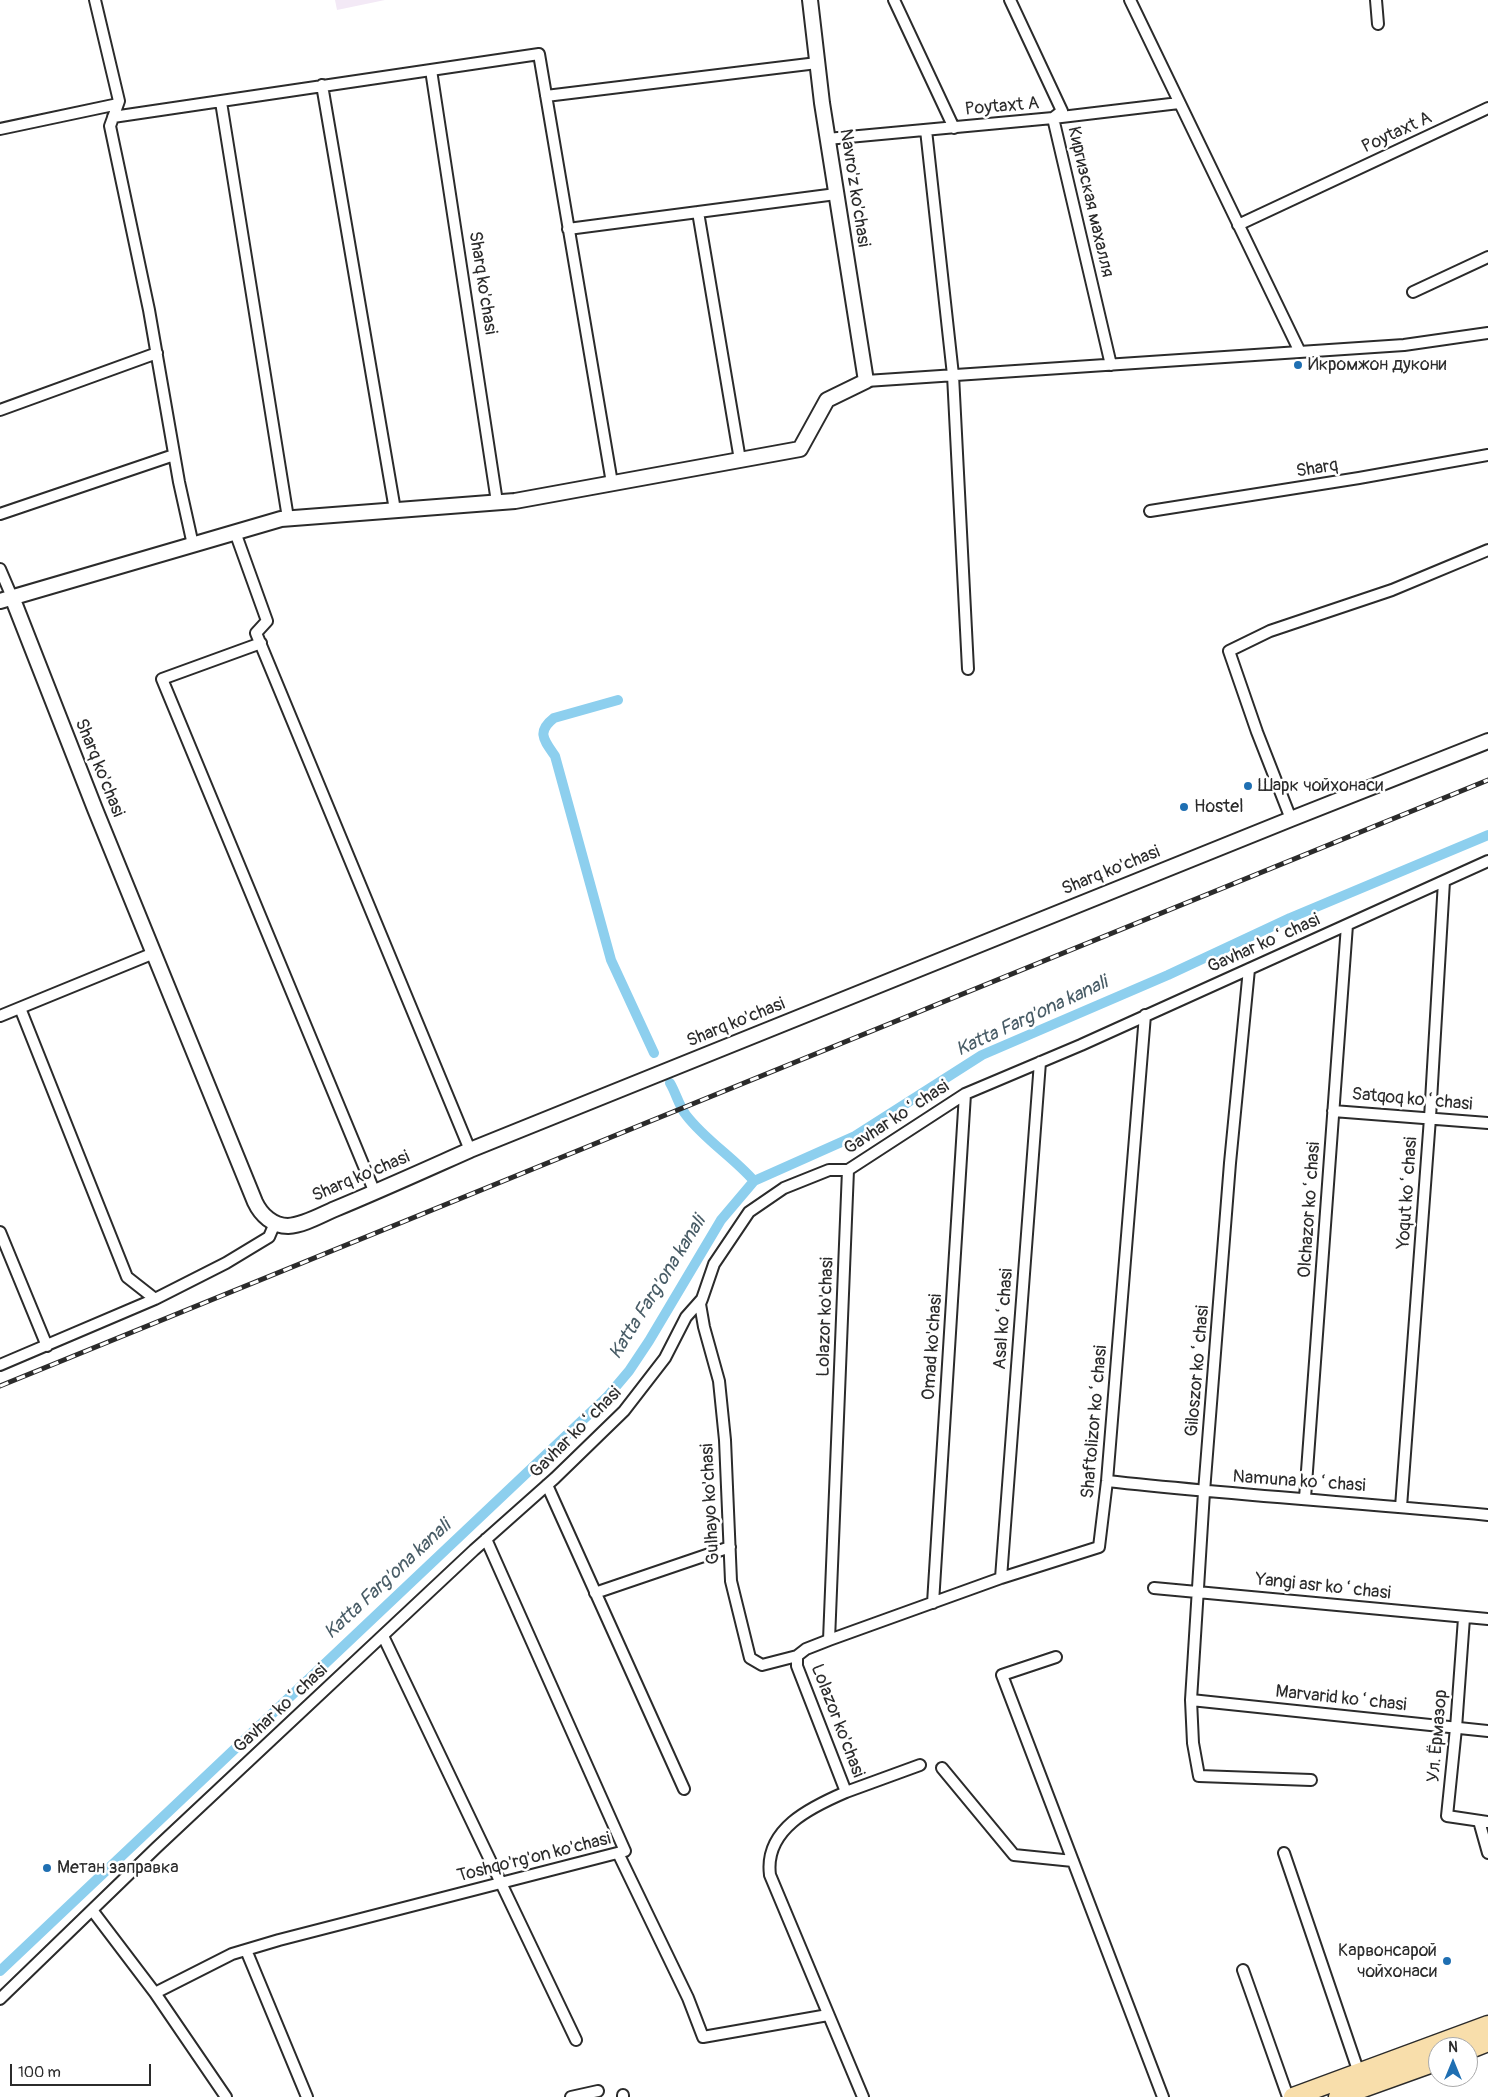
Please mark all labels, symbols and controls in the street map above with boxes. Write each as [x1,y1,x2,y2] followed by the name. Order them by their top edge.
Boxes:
[964,93,1040,121] street label: Poytaxt A
[1359,107,1435,159] street label: Poytaxt A
[1062,125,1118,279] street label: Киргизская махалля
[834,127,874,249] street label: Navro'z ko'chasi
[463,230,501,336] street label: Sharq ko'chasi
[1308,354,1447,376] place label: Икромжон дукони
[1292,359,1304,371] marker: Икромжон дукони
[1294,455,1340,483] street label: Sharq
[70,716,128,820] street label: Sharq ko'chasi
[1258,775,1383,797] place label: Шарк чойхонаси
[1242,780,1254,792] marker: Шарк чойхонаси
[1194,796,1244,818] place label: Hostel
[1178,801,1190,813] marker: Hostel
[1059,842,1163,900] street label: Sharq ko'chasi
[1204,910,1324,978] street label: Gavhar koʻchasi
[953,972,1111,1062] water label: Katta Farg'ona kanali
[684,994,788,1052] street label: Sharq ko'chasi
[840,1076,954,1160] street label: Gavhar koʻchasi
[1351,1084,1473,1116] street label: Satqoq koʻchasi
[1393,1136,1423,1250] street label: Yoqut koʻchasi
[1294,1141,1326,1279] street label: Olchazor koʻchasi
[309,1147,413,1207] street label: Sharq ko'chasi
[605,1212,711,1364] water label: Katta Farg'ona kanali
[813,1257,839,1377] street label: Lolazor ko'chasi
[990,1268,1018,1370] street label: Asal koʻchasi
[919,1293,947,1401] street label: Omad ko'chasi
[1182,1304,1214,1438] street label: Giloszor koʻchasi
[1078,1345,1112,1499] street label: Shaftolizor koʻchasi
[526,1383,626,1483] street label: Gavhar koʻchasi
[697,1443,725,1565] street label: Gulhayo ko'chasi
[1232,1467,1366,1497] street label: Namuna koʻchasi
[320,1516,456,1644] water label: Katta Farg'ona kanali
[1254,1569,1392,1605] street label: Yangi asr koʻchasi
[229,1660,333,1758] street label: Gavhar koʻchasi
[805,1661,869,1781] street label: Lolazor ko'chasi
[1274,1681,1408,1717] street label: Marvarid koʻchasi
[1423,1689,1453,1783] street label: Ул. Ёрмазор
[455,1828,613,1888] street label: Toshqo'rg'on ko'chasi
[57,1857,179,1879] place label: Метан заправка
[41,1862,53,1874] marker: Метан заправка
[1338,1940,1437,1982] place label: Карвонсарой чойхонаси
[1441,1955,1453,1967] marker: Карвонсарой чойхонаси
[1428,2037,1478,2087] north arrow
[1448,2039,1458,2056] text: N
[12,2054,154,2086] scale bar
[18,2063,61,2082] text: 100 m

